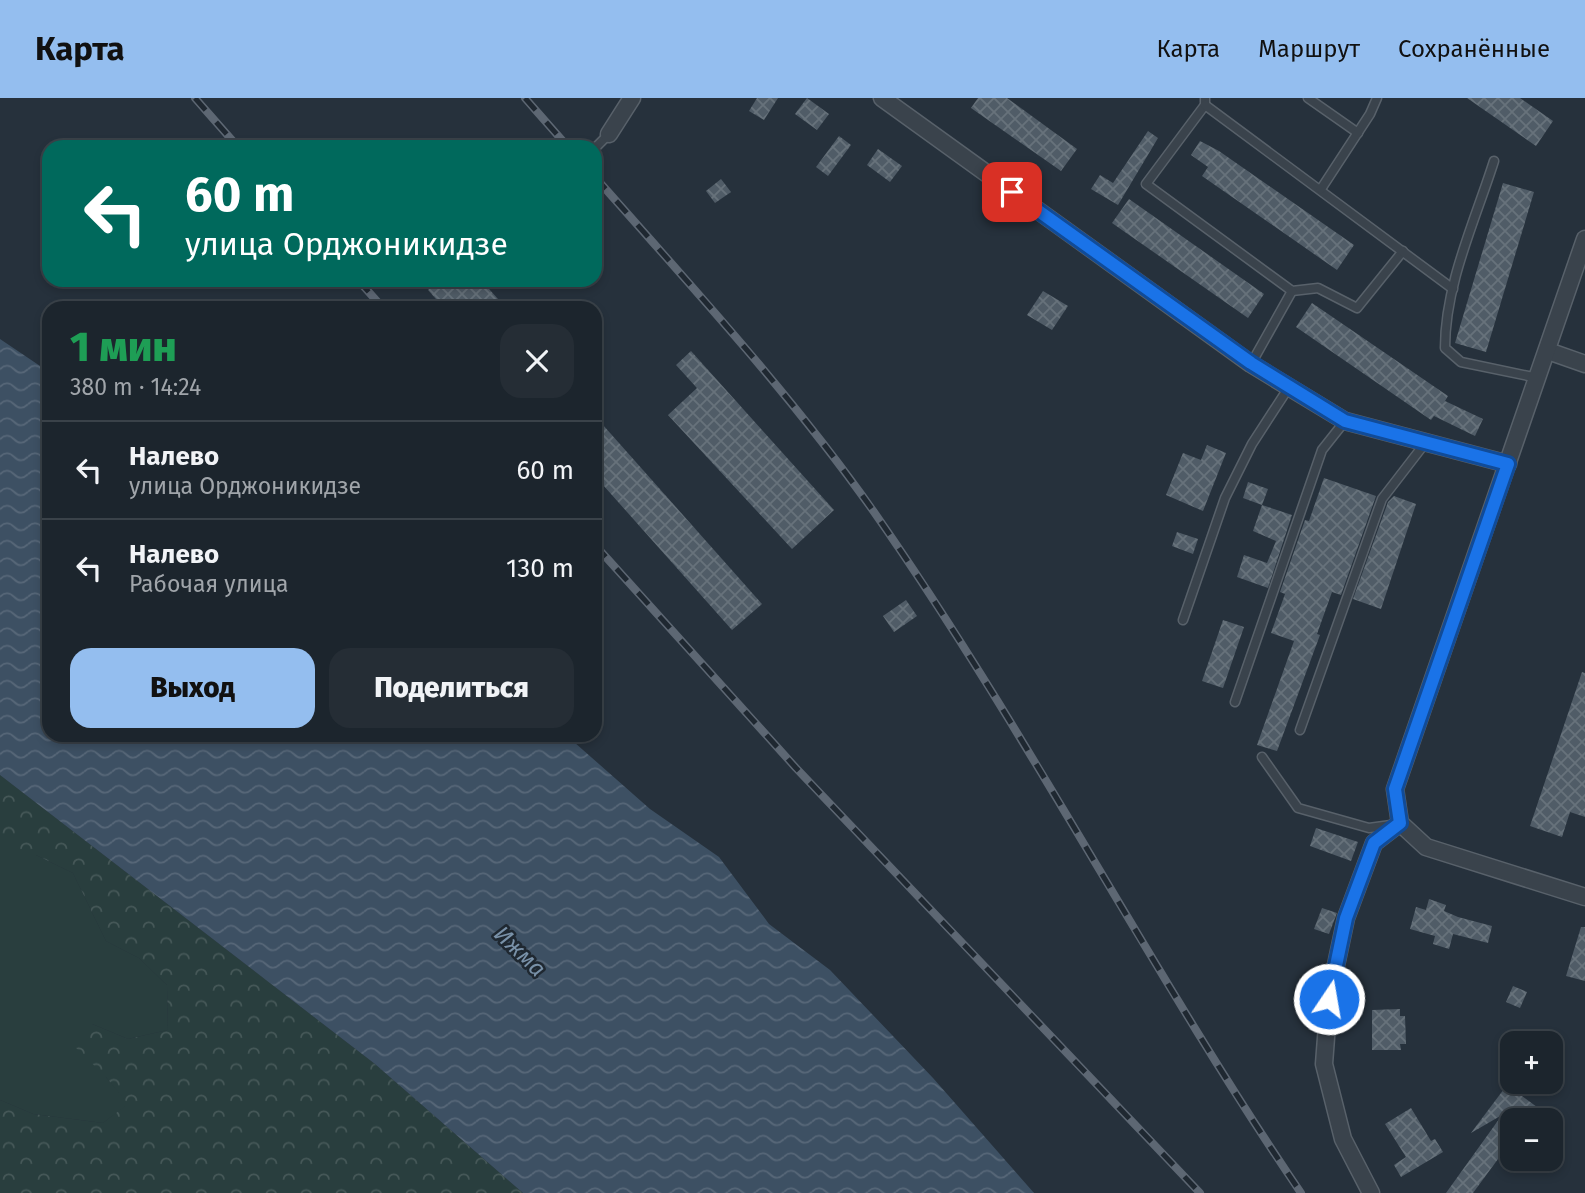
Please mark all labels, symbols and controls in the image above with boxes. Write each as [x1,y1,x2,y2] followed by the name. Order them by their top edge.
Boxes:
[35,29,125,69] text: Карта
[1157,35,1220,63] text: Карта
[1258,35,1360,63] text: Маршрут
[1398,35,1550,63] text: Сохранённые
[982,162,1042,222] pin
[185,165,294,224] text: 60 m
[70,168,161,259] icon: left
[993,173,1031,211] icon: arrive
[185,225,508,263] text: улица Орджоникидзе
[70,322,177,372] text: 1 мин
[500,324,574,398] button: close
[70,373,201,401] text: 380 m · 14:24
[129,441,219,472] text: Налево
[70,451,108,489] icon: left
[516,455,574,486] text: 60 m
[129,472,361,500] text: улица Орджоникидзе
[129,539,219,570] text: Налево
[70,549,108,587] icon: left
[506,553,574,584] text: 130 m
[129,570,288,598] text: Рабочая улица
[70,648,315,728] button: Выход
[329,648,574,728] button: Поделиться
[488,920,552,982] water label: Ижма
[1292,962,1366,1036] position arrow
[1500,1031,1563,1171] map controls
[1500,1031,1563,1094] button: +
[1500,1108,1563,1171] button: −

